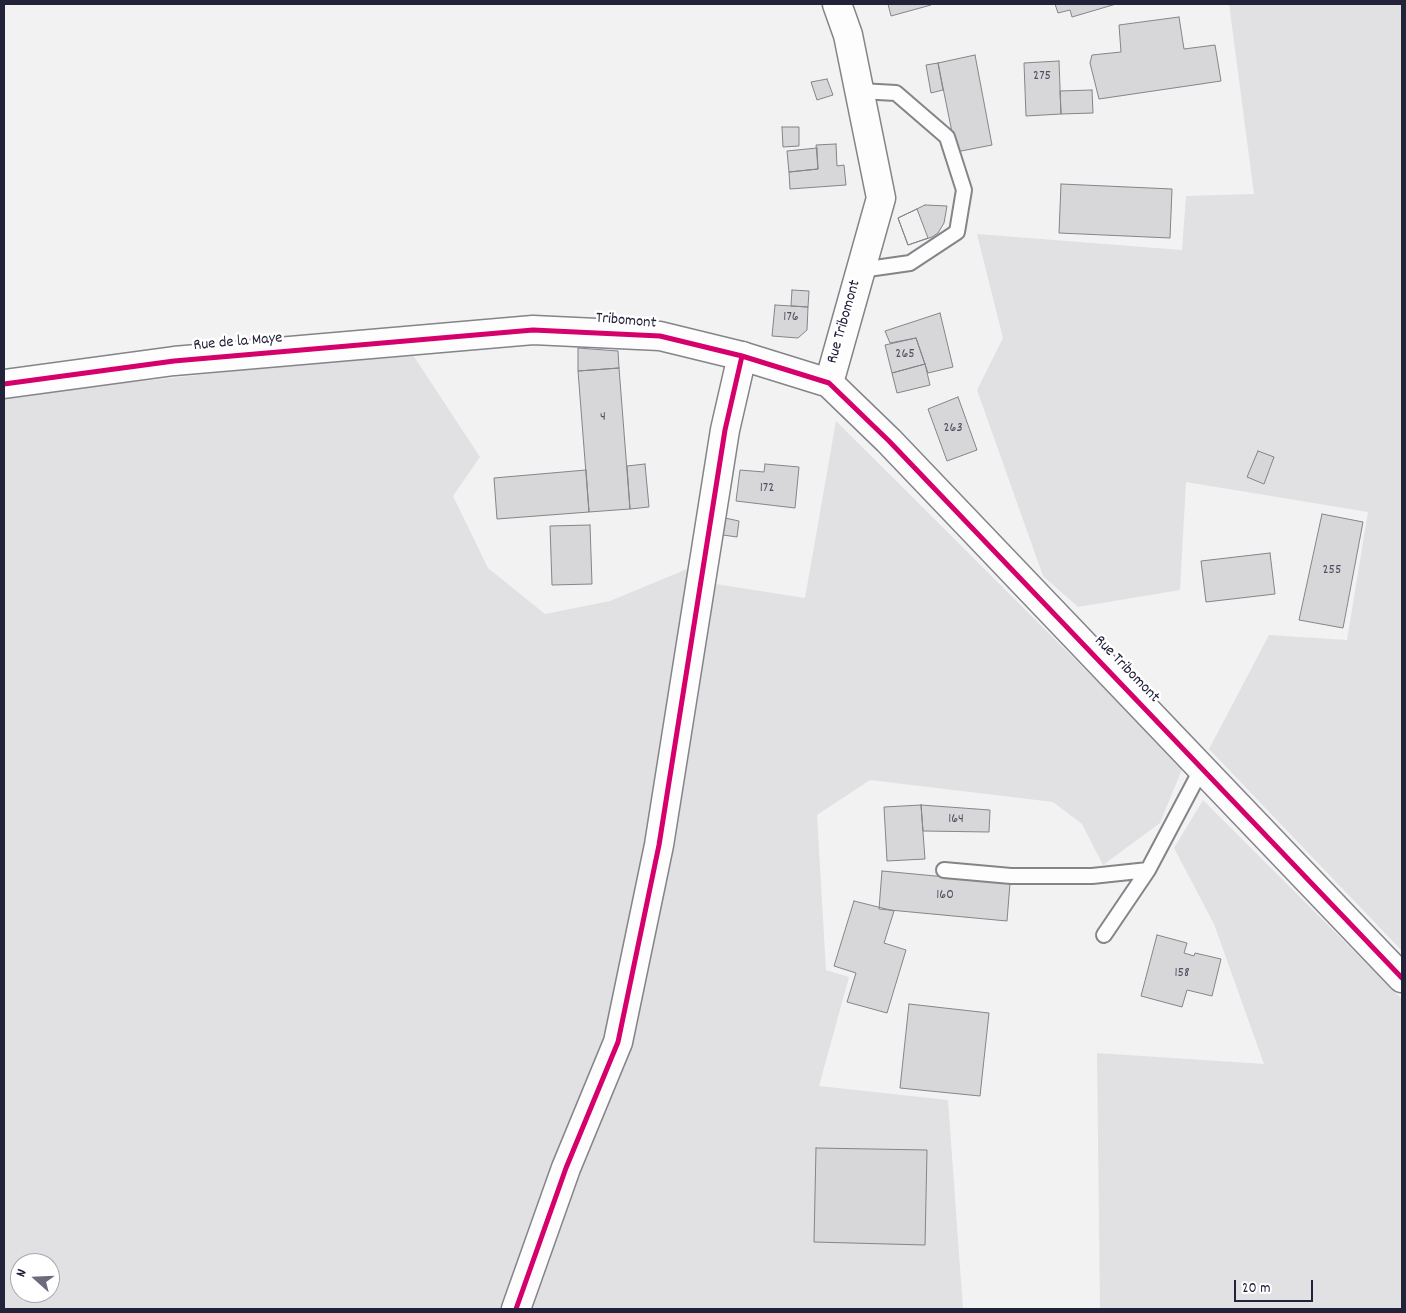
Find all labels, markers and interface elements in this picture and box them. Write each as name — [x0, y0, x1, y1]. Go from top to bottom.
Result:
house number: 275 — [1033, 69, 1051, 85]
street label: Rue Tribomont — [824, 278, 866, 366]
street label: Tribomont — [595, 310, 657, 334]
house number: 176 — [783, 310, 799, 326]
street label: Rue de la Maye — [193, 330, 283, 356]
house number: 265 — [895, 347, 915, 363]
house number: 4 — [600, 410, 606, 426]
house number: 263 — [943, 421, 963, 437]
house number: 172 — [760, 481, 774, 497]
house number: 255 — [1322, 563, 1342, 579]
street label: Rue Tribomont — [1089, 632, 1163, 708]
house number: 164 — [948, 812, 964, 828]
house number: 160 — [936, 888, 954, 904]
house number: 158 — [1174, 966, 1190, 982]
north arrow — [10, 1253, 60, 1303]
text: N — [11, 1267, 32, 1280]
scale bar — [1236, 1270, 1315, 1302]
text: 20 m — [1242, 1278, 1270, 1300]

